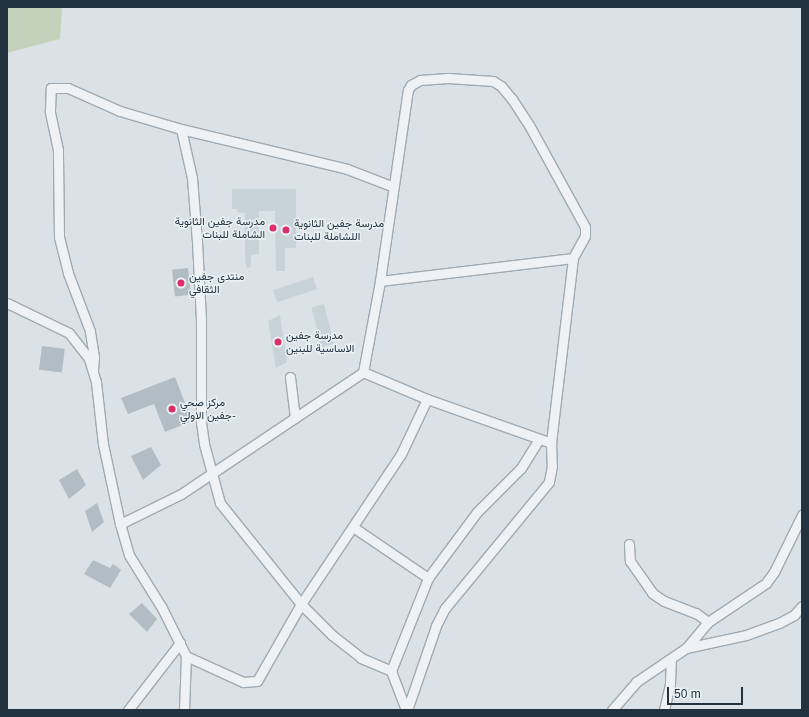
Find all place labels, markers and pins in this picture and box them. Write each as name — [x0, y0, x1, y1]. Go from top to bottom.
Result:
place label: مدرسة جفين الثانوية الشاملة للبنات — [175, 215, 265, 241]
place label: مدرسة جفين الثانوية اللشاملة للبنات — [294, 217, 384, 243]
marker: مدرسة جفين الثانوية الشاملة للبنات — [268, 223, 278, 233]
marker: مدرسة جفين الثانوية اللشاملة للبنات — [281, 225, 291, 235]
place label: منتدى جفين الثقافي — [189, 270, 244, 296]
marker: منتدى جفين الثقافي — [176, 278, 186, 288]
place label: مدرسة جفين الاساسية للبنين — [286, 329, 354, 355]
marker: مدرسة جفين الاساسية للبنين — [273, 337, 283, 347]
place label: مركز صحي جفين الاولي- — [180, 396, 236, 422]
marker: مركز صحي جفين الاولي- — [167, 404, 177, 414]

